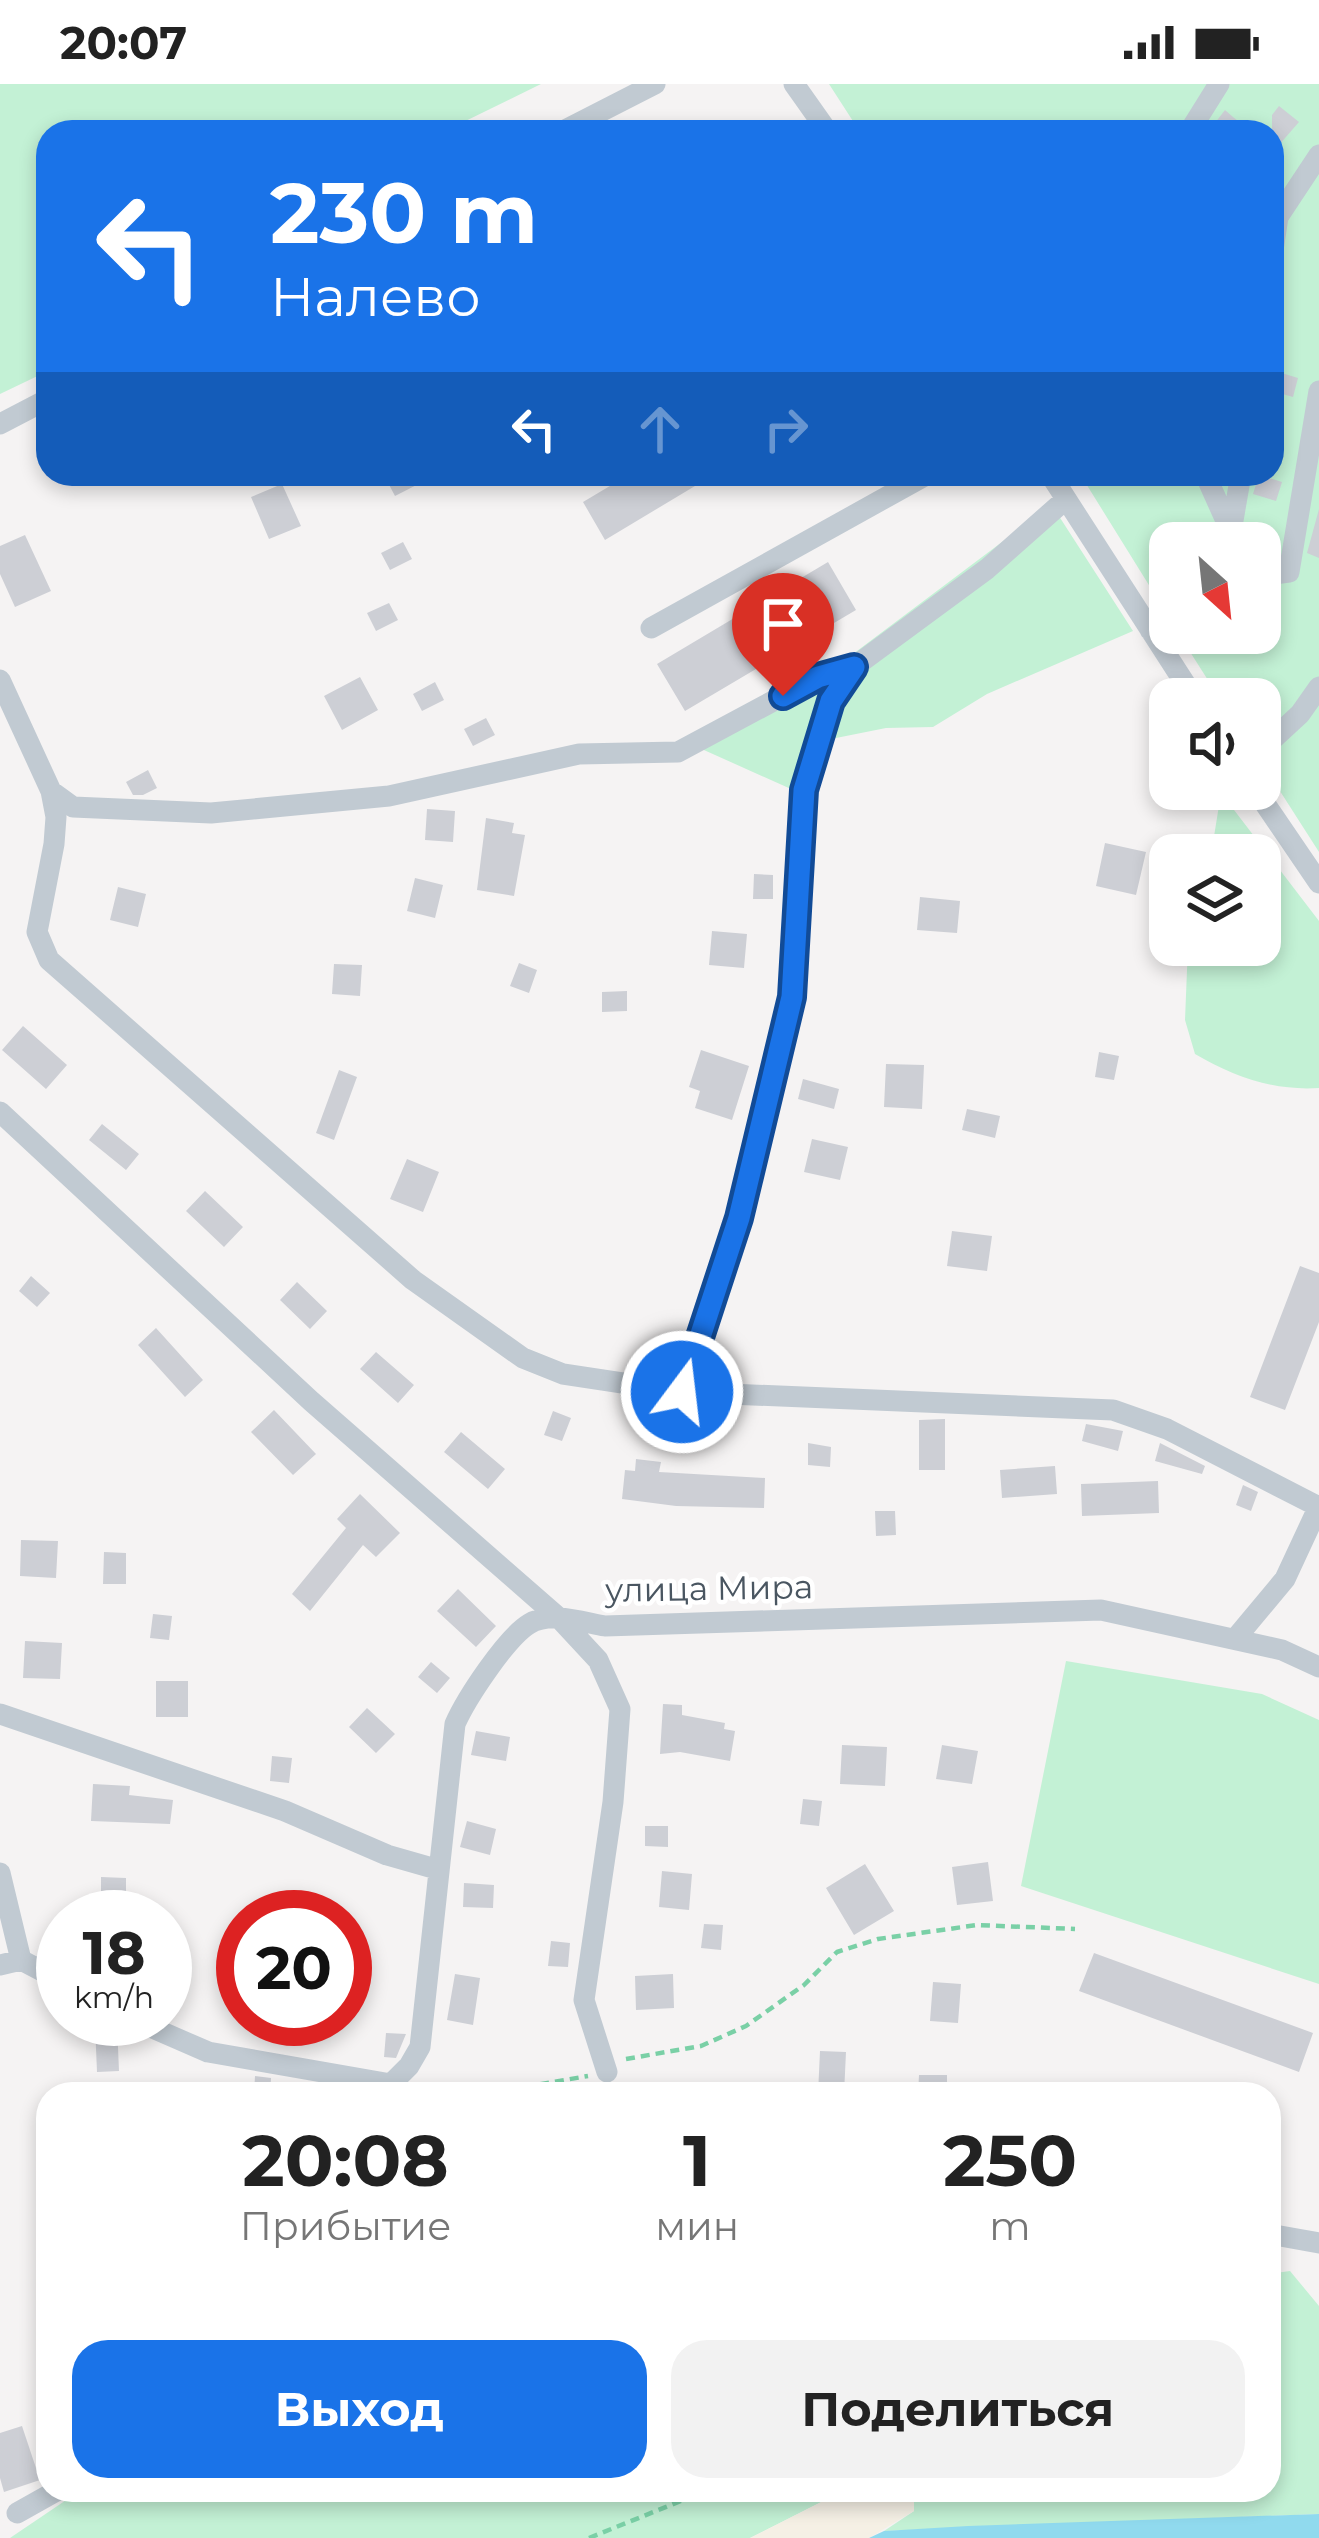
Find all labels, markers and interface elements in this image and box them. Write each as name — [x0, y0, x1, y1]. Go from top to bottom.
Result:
text: 20:07 — [60, 15, 187, 70]
text: 230 m — [270, 162, 538, 264]
icon: left — [72, 168, 228, 324]
text: Налево — [270, 264, 481, 330]
icon: left — [501, 396, 567, 462]
icon: ahead — [627, 396, 693, 462]
icon: right — [753, 396, 819, 462]
north arrow — [1149, 522, 1281, 654]
map controls — [1149, 522, 1281, 966]
pin — [732, 573, 834, 696]
icon: arrive — [750, 591, 816, 657]
button: sound — [1149, 678, 1281, 810]
button: layers — [1149, 834, 1281, 966]
position arrow — [619, 1329, 745, 1455]
street label: улица Мира — [604, 1566, 813, 1610]
speed limit sign: 20 — [216, 1890, 372, 2046]
text: 18 — [82, 1916, 146, 1989]
text: km/h — [74, 1979, 154, 2016]
text: 20:08 — [242, 2116, 449, 2204]
text: 1 — [683, 2116, 711, 2204]
text: 250 — [943, 2116, 1077, 2204]
text: Прибытие — [240, 2202, 451, 2250]
text: мин — [655, 2202, 739, 2250]
text: m — [989, 2202, 1031, 2250]
button: Выход — [72, 2340, 647, 2478]
button: Поделиться — [671, 2340, 1245, 2478]

